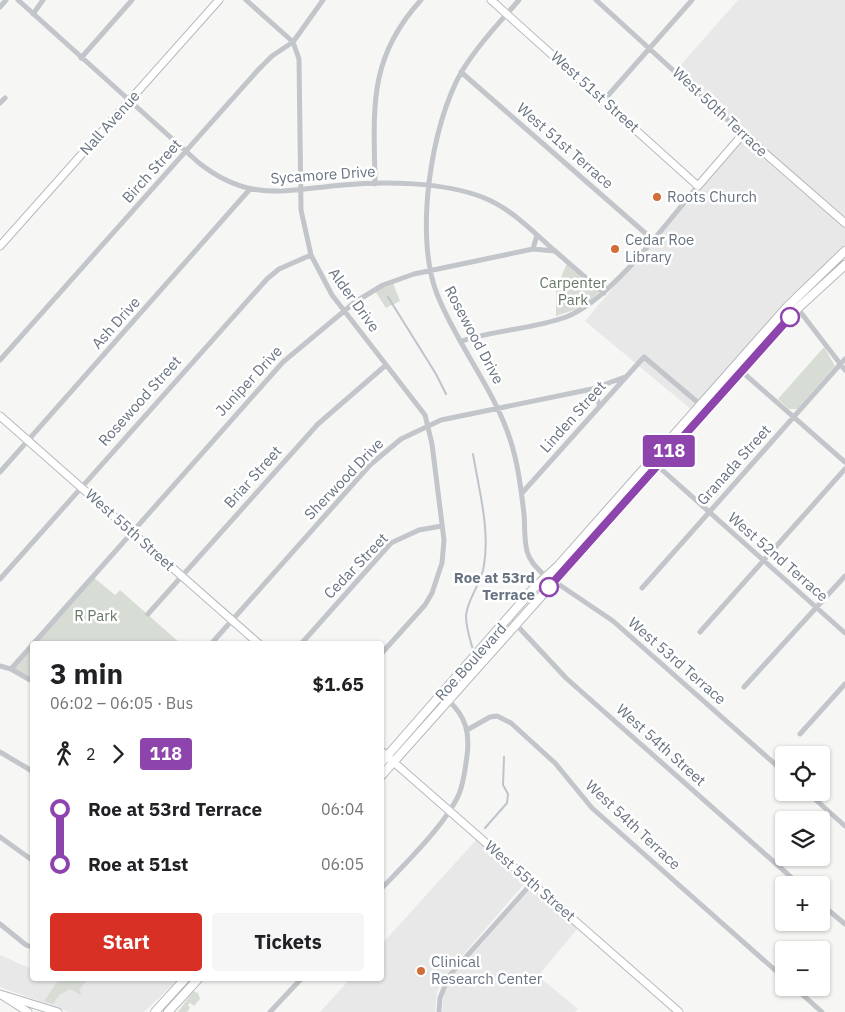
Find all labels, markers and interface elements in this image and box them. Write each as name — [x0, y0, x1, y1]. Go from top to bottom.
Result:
street label: West 51st Street — [547, 47, 644, 136]
street label: West 50th Terrace — [669, 63, 772, 161]
street label: Nall Avenue — [76, 86, 144, 159]
street label: West 51st Terrace — [513, 98, 618, 193]
street label: Birch Street — [118, 135, 185, 207]
street label: Sycamore Drive — [270, 161, 376, 188]
place label: Roots Church — [667, 187, 757, 206]
marker: Roots Church — [651, 191, 663, 203]
place label: Cedar Roe Library — [625, 230, 694, 266]
marker: Cedar Roe Library — [609, 243, 621, 255]
street label: Alder Drive — [325, 264, 384, 335]
park label: Carpenter Park — [539, 273, 607, 309]
street label: Rosewood Drive — [441, 282, 508, 387]
street label: Ash Drive — [87, 293, 144, 353]
unlabelled marker — [780, 307, 800, 327]
street label: Juniper Drive — [211, 342, 286, 420]
street label: Rosewood Street — [94, 352, 185, 450]
street label: Linden Street — [535, 377, 610, 456]
street label: Granada Street — [693, 420, 775, 509]
street label: Sherwood Drive — [300, 434, 387, 524]
line badge: 118 — [640, 435, 698, 467]
text: 118 — [653, 439, 685, 462]
street label: Briar Street — [220, 442, 286, 512]
street label: West 55th Street — [82, 484, 179, 575]
street label: West 52nd Terrace — [724, 508, 832, 605]
street label: Cedar Street — [319, 529, 392, 603]
place label: Roe at 53rd Terrace — [454, 568, 535, 604]
marker: Roe at 53rd Terrace — [539, 577, 559, 597]
park label: R Park — [74, 606, 118, 625]
street label: West 53rd Terrace — [624, 613, 730, 708]
street label: Roe Boulevard — [431, 619, 510, 704]
text: 3 min — [50, 655, 123, 692]
text: $1.65 — [312, 672, 364, 696]
text: 06:02 – 06:05 · Bus — [50, 693, 193, 713]
street label: West 54th Street — [613, 699, 710, 790]
icon: walk — [50, 740, 78, 768]
icon: forward — [104, 740, 132, 768]
text: 118 — [150, 742, 182, 765]
text: 2 — [86, 744, 96, 764]
map controls — [775, 746, 830, 996]
button: locate — [775, 746, 830, 801]
street label: West 54th Terrace — [582, 776, 685, 874]
text: Roe at 53rd Terrace — [88, 797, 262, 821]
text: 06:04 — [321, 799, 364, 819]
button: layers — [775, 811, 830, 866]
street label: West 55th Street — [481, 836, 580, 925]
text: Roe at 51st — [88, 852, 188, 876]
text: 06:05 — [321, 854, 364, 874]
button: + — [775, 876, 830, 931]
button: Start — [50, 913, 202, 971]
button: Tickets — [212, 913, 364, 971]
button: − — [775, 941, 830, 996]
place label: Clinical Research Center — [431, 952, 543, 988]
marker: Clinical Research Center — [415, 965, 427, 977]

